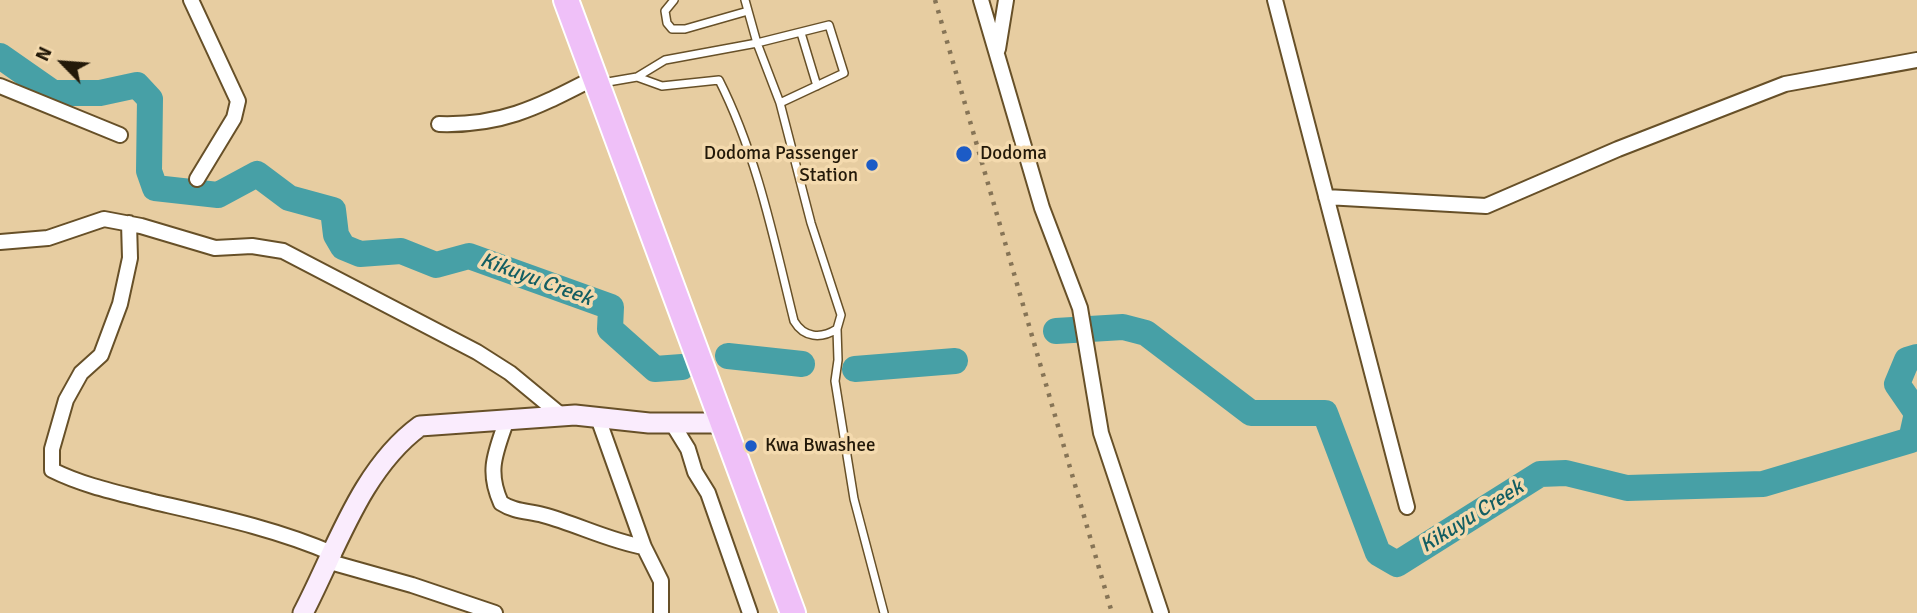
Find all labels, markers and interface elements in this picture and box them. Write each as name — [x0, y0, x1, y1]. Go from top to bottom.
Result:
north arrow — [28, 28, 98, 98]
text: N — [30, 43, 58, 65]
place label: Dodoma Passenger Station — [704, 143, 858, 187]
place label: Dodoma — [980, 143, 1047, 165]
marker: Dodoma — [954, 144, 974, 164]
marker: Dodoma Passenger Station — [864, 157, 880, 173]
water label: Kikuyu Creek — [477, 248, 595, 312]
place label: Kwa Bwashee — [765, 435, 875, 457]
marker: Kwa Bwashee — [743, 438, 759, 454]
water label: Kikuyu Creek — [1416, 475, 1528, 559]

